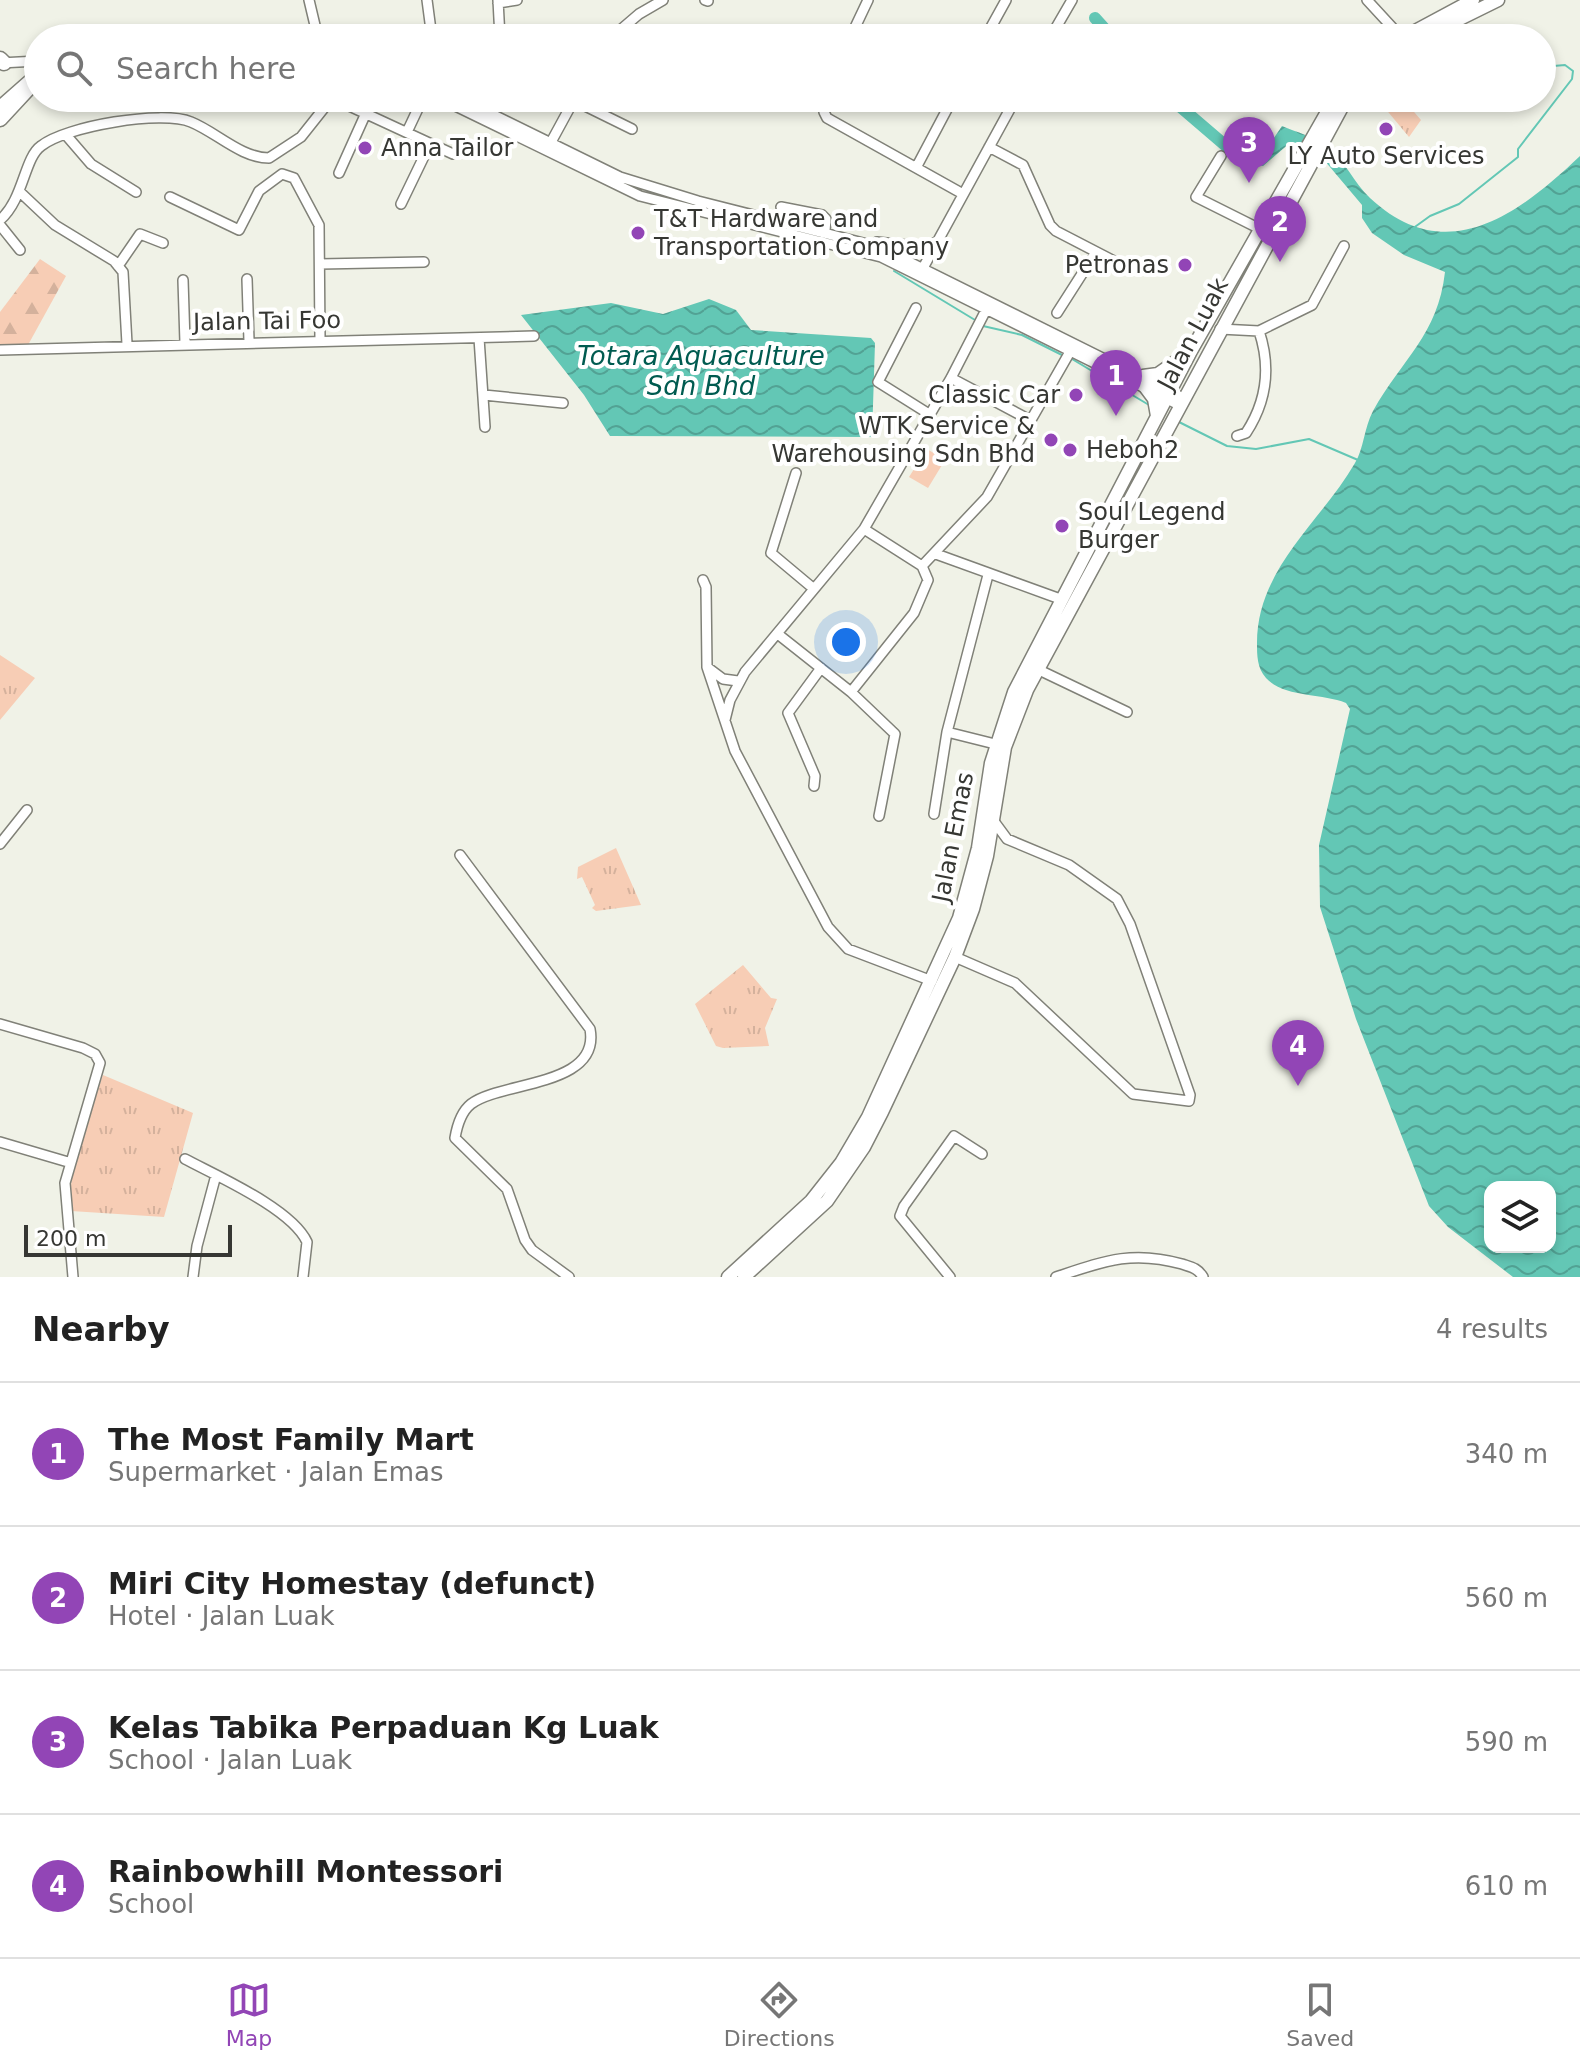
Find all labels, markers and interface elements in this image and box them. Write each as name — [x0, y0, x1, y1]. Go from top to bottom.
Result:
search box — [24, 24, 1556, 112]
icon: search — [52, 46, 96, 90]
text: Search here — [116, 51, 296, 86]
pin: 3 — [1223, 117, 1275, 183]
marker: LY Auto Services — [1377, 120, 1395, 138]
place label: Anna Tailor — [381, 134, 514, 162]
marker: Anna Tailor — [356, 139, 374, 157]
place label: LY Auto Services — [1287, 142, 1485, 170]
pin: 2 — [1254, 196, 1306, 262]
place label: T&T Hardware and Transportation Company — [653, 205, 949, 261]
marker: T&T Hardware and Transportation Company — [629, 224, 647, 242]
place label: Petronas — [1065, 251, 1169, 279]
marker: Petronas — [1176, 256, 1194, 274]
street label: Jalan Luak — [1151, 273, 1234, 397]
street label: Jalan Tai Foo — [191, 306, 341, 336]
water label: Totara Aquaculture Sdn Bhd — [577, 341, 825, 401]
pin: 1 — [1090, 350, 1142, 416]
place label: Classic Car — [928, 381, 1060, 409]
marker: Classic Car — [1067, 386, 1085, 404]
place label: WTK Service & Warehousing Sdn Bhd — [771, 412, 1035, 468]
marker: WTK Service & Warehousing Sdn Bhd — [1042, 431, 1060, 449]
place label: Heboh2 — [1086, 436, 1179, 464]
marker: Heboh2 — [1061, 441, 1079, 459]
place label: Soul Legend Burger — [1078, 498, 1226, 554]
marker: Soul Legend Burger — [1053, 517, 1071, 535]
your location — [826, 622, 866, 662]
street label: Jalan Emas — [926, 770, 979, 906]
pin: 4 — [1272, 1020, 1324, 1086]
map controls — [1484, 1181, 1556, 1253]
button: layers — [1484, 1181, 1556, 1253]
scale bar — [24, 1221, 232, 1257]
text: 200 m — [36, 1226, 106, 1251]
text: Nearby — [32, 1309, 170, 1349]
text: 4 results — [1436, 1314, 1548, 1344]
text: The Most Family Mart — [108, 1422, 474, 1457]
text: 1 — [49, 1439, 67, 1469]
text: 340 m — [1465, 1439, 1548, 1469]
text: Supermarket · Jalan Emas — [108, 1457, 444, 1487]
text: Miri City Homestay (defunct) — [108, 1566, 596, 1601]
text: 2 — [49, 1583, 67, 1613]
text: 560 m — [1465, 1583, 1548, 1613]
text: Hotel · Jalan Luak — [108, 1601, 335, 1631]
text: Kelas Tabika Perpaduan Kg Luak — [108, 1710, 659, 1745]
text: 3 — [49, 1727, 67, 1757]
text: 590 m — [1465, 1727, 1548, 1757]
text: School · Jalan Luak — [108, 1745, 352, 1775]
text: Rainbowhill Montessori — [108, 1854, 503, 1889]
text: 4 — [49, 1871, 67, 1901]
text: 610 m — [1465, 1871, 1548, 1901]
text: School — [108, 1889, 194, 1919]
tab: Map — [226, 1978, 272, 2051]
tab: Directions — [724, 1978, 835, 2051]
tab: Saved — [1286, 1978, 1354, 2051]

